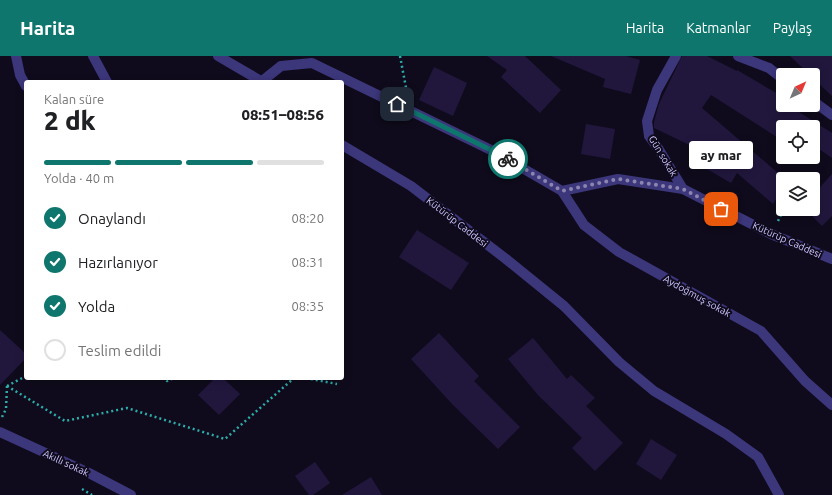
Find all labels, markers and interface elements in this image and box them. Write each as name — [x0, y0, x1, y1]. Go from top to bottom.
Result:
text: Harita — [20, 17, 75, 39]
text: Harita — [626, 20, 664, 36]
text: Katmanlar — [686, 20, 751, 36]
text: Paylaş — [773, 20, 812, 36]
north arrow — [776, 68, 820, 112]
map controls — [776, 68, 820, 216]
pin — [380, 87, 414, 121]
text: Kalan süre — [44, 92, 104, 106]
icon: home — [386, 93, 408, 115]
text: 2 dk — [44, 106, 96, 135]
text: 08:51–08:56 — [241, 106, 324, 123]
button: locate — [776, 120, 820, 164]
street label: Gün sokak — [647, 134, 679, 178]
courier — [488, 139, 528, 179]
callout: ay mar — [689, 141, 753, 169]
icon: bike — [497, 148, 519, 170]
text: ay mar — [700, 148, 742, 162]
text: Yolda · 40 m — [44, 171, 114, 185]
button: layers — [776, 172, 820, 216]
pin — [704, 192, 738, 226]
street label: Kütürüp Caddesi — [424, 195, 490, 249]
icon: bag — [710, 198, 732, 220]
icon: check — [44, 207, 66, 229]
text: Onaylandı — [78, 210, 146, 227]
text: 08:20 — [291, 211, 324, 225]
street label: Kütürüp Caddesi — [751, 220, 823, 260]
icon: check — [44, 251, 66, 273]
text: Hazırlanıyor — [78, 254, 158, 271]
text: 08:31 — [291, 255, 324, 269]
street label: Aydoğmuş sokak — [661, 273, 733, 319]
icon: check — [44, 295, 66, 317]
text: Yolda — [78, 298, 115, 315]
text: 08:35 — [291, 299, 324, 313]
text: Teslim edildi — [78, 342, 161, 359]
street label: Akıllı sokak — [41, 448, 91, 478]

